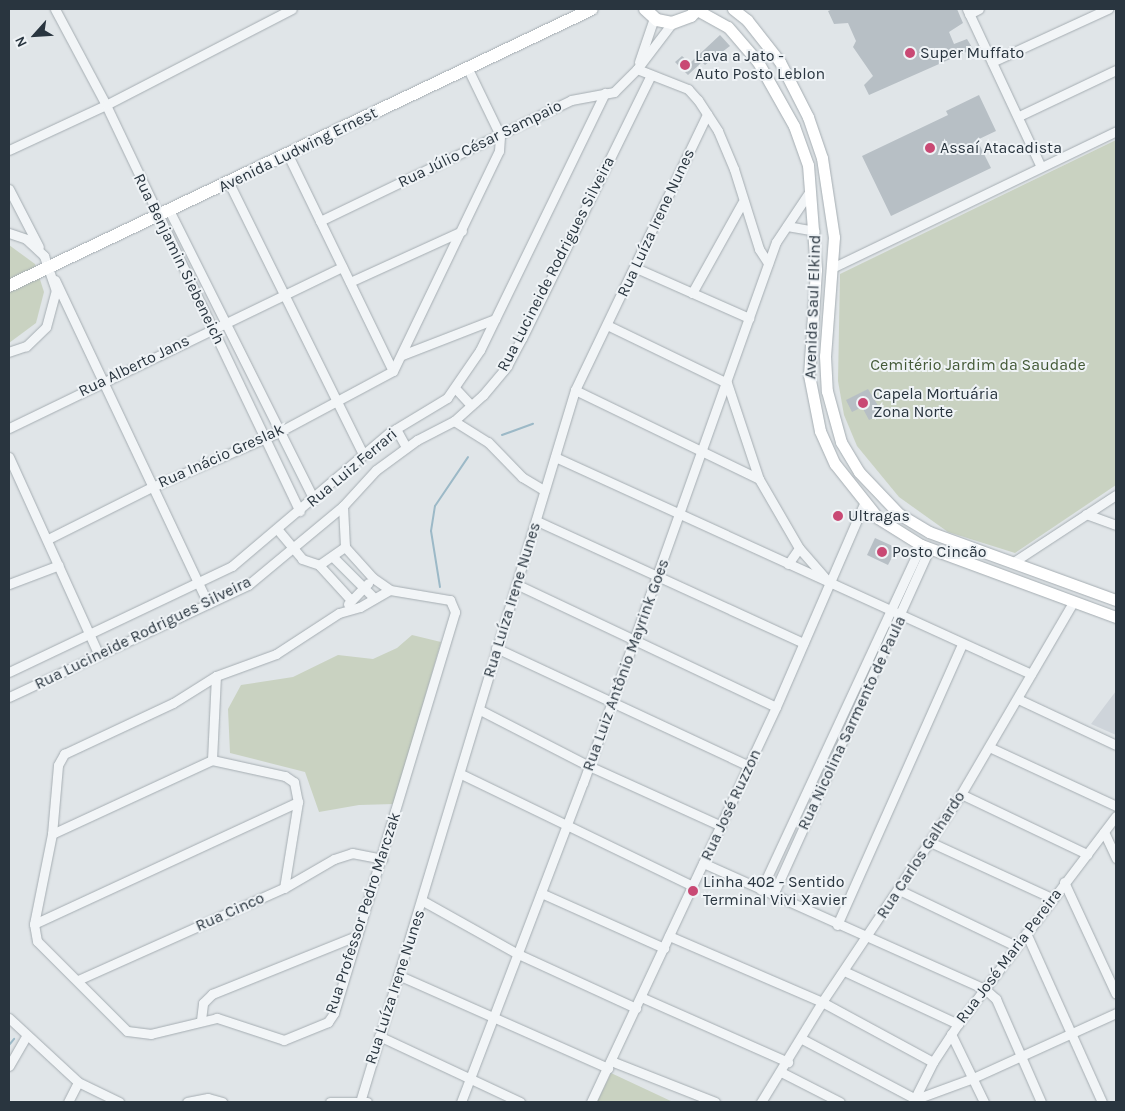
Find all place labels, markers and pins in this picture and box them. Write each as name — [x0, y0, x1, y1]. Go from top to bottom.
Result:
place label: Super Muffato — [920, 43, 1024, 63]
place label: Lava a Jato - Auto Posto Leblon — [695, 46, 825, 84]
marker: Super Muffato — [904, 47, 916, 59]
marker: Lava a Jato - Auto Posto Leblon — [679, 59, 691, 71]
place label: Assaí Atacadista — [940, 138, 1062, 158]
marker: Assaí Atacadista — [924, 142, 936, 154]
place label: Capela Mortuária Zona Norte — [873, 384, 998, 422]
marker: Capela Mortuária Zona Norte — [857, 397, 869, 409]
place label: Ultragas — [848, 506, 910, 526]
marker: Ultragas — [832, 510, 844, 522]
place label: Posto Cincão — [892, 542, 987, 562]
marker: Posto Cincão — [876, 546, 888, 558]
place label: Linha 402 - Sentido Terminal Vivi Xavier — [703, 872, 847, 910]
marker: Linha 402 - Sentido Terminal Vivi Xavier — [687, 885, 699, 897]

